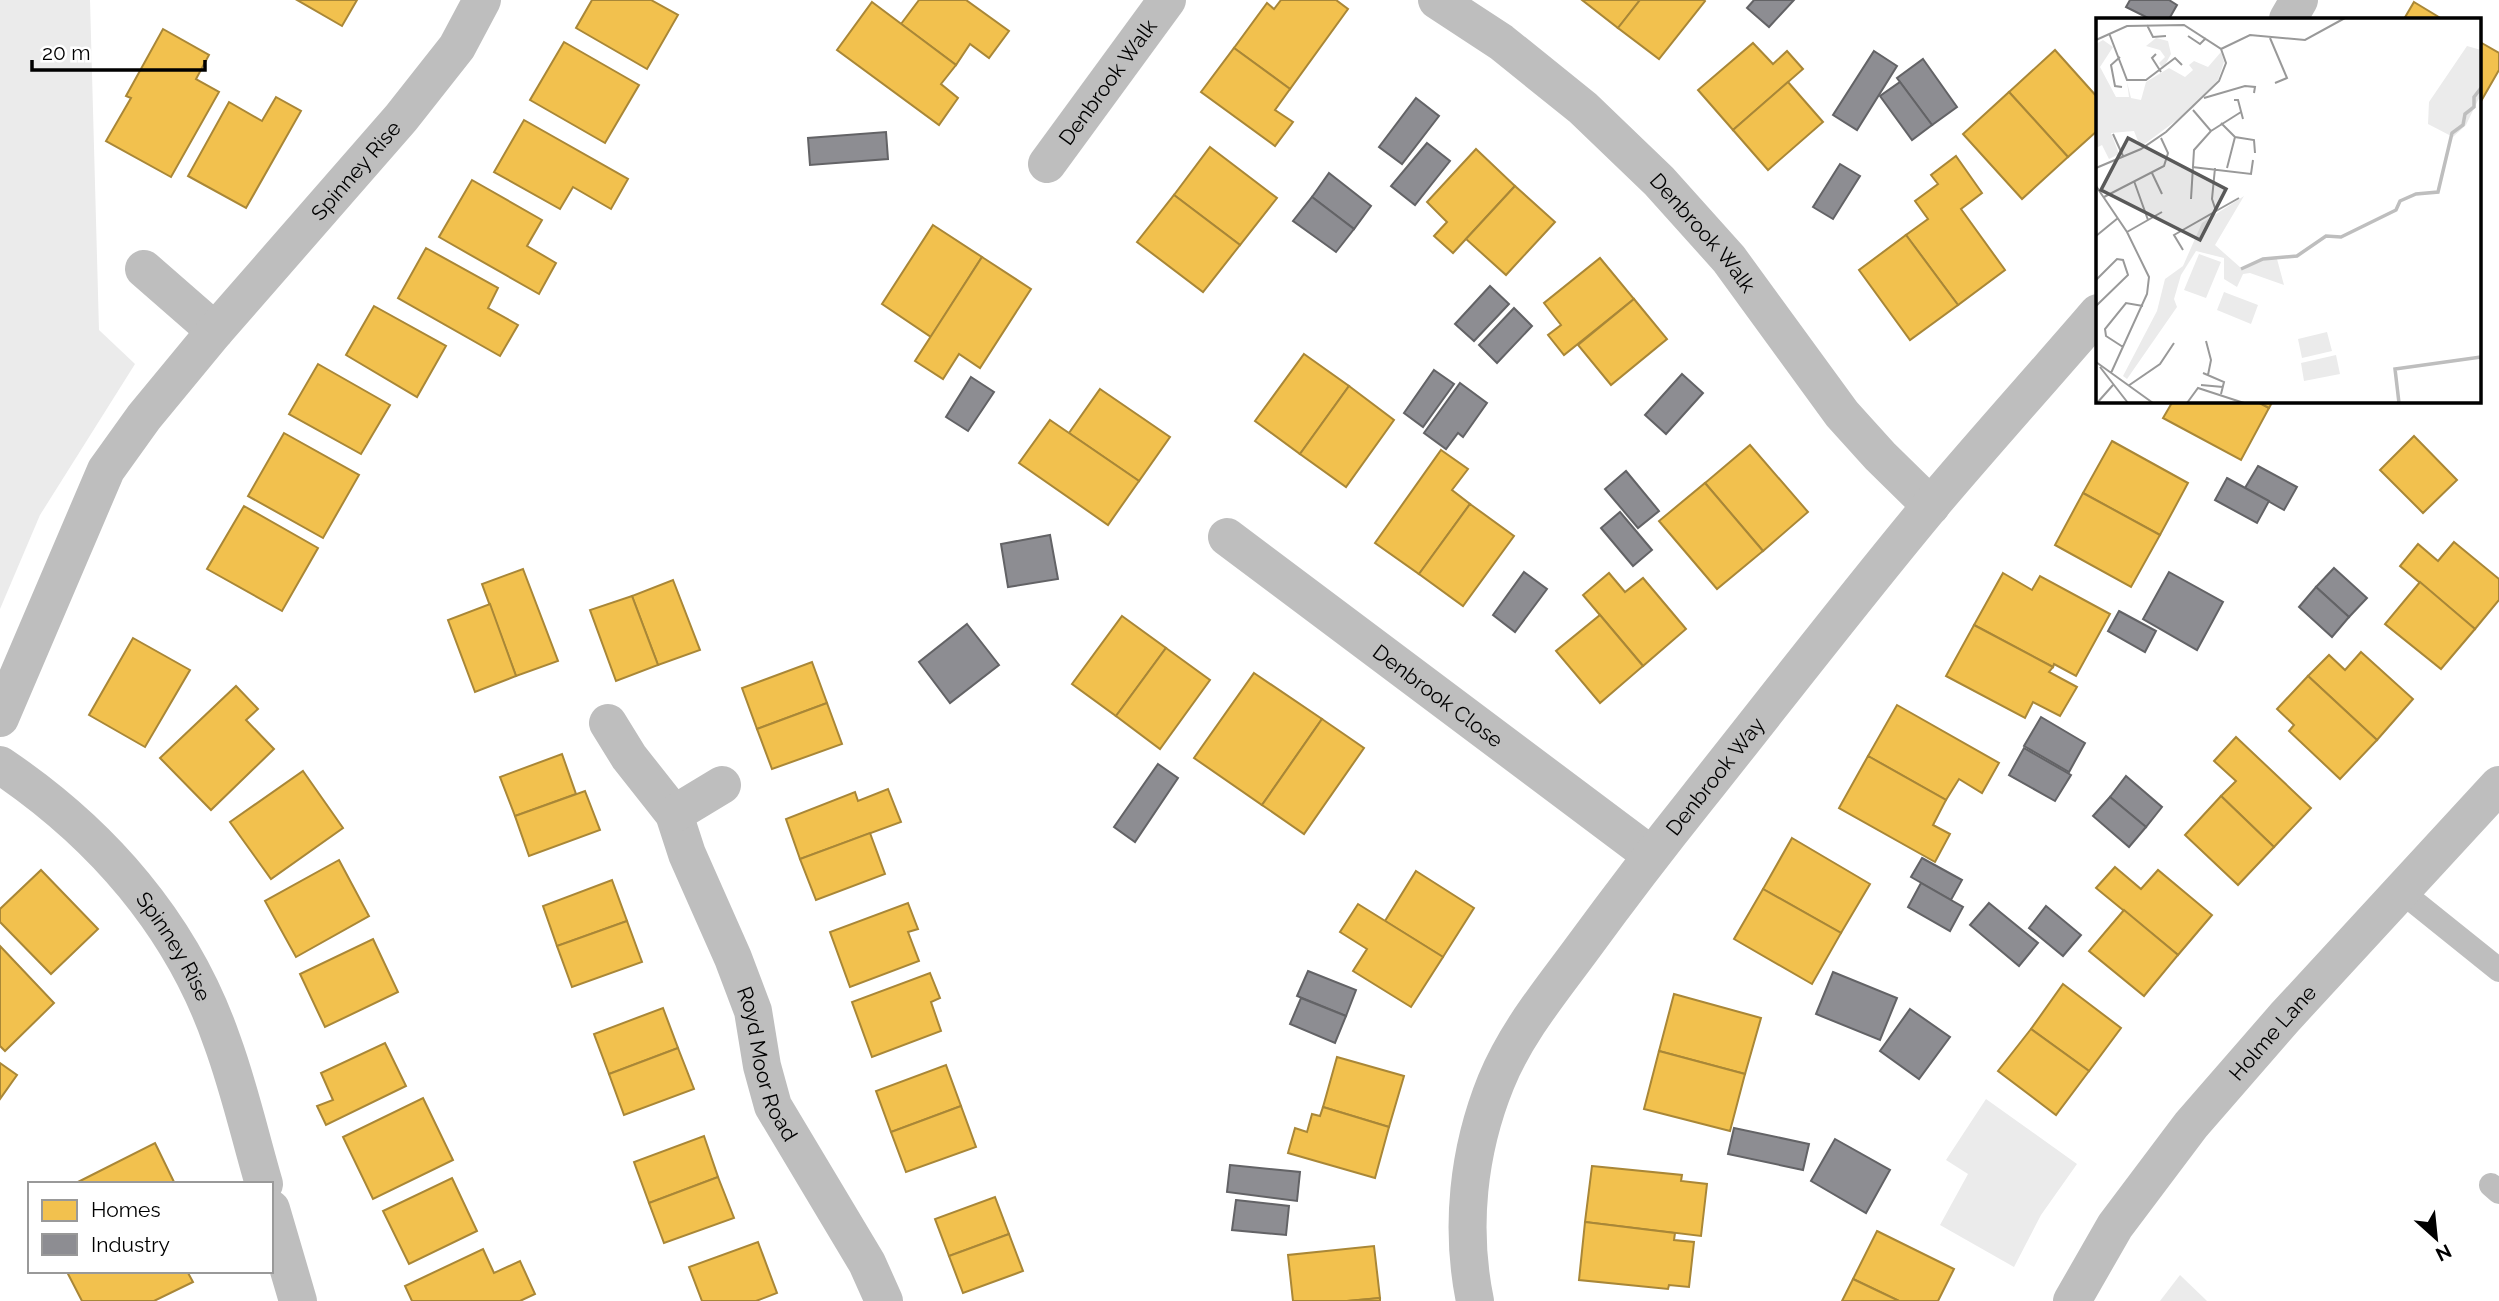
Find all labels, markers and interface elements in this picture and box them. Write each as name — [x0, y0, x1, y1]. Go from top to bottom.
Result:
street label: Denbrook Walk — [1053, 14, 1161, 149]
inset map — [2096, 18, 2482, 402]
scale bar — [32, 28, 205, 72]
text: 20 m — [42, 40, 90, 65]
street label: Spinney Rise — [305, 115, 406, 225]
street label: Denbrook Walk — [1645, 167, 1761, 297]
street label: Denbrook Close — [1368, 639, 1508, 752]
street label: Denbrook Way — [1660, 712, 1769, 840]
street label: Spinney Rise — [131, 887, 217, 1005]
street label: Holme Lane — [2223, 980, 2321, 1085]
street label: Royd Moor Road — [732, 983, 803, 1145]
legend — [28, 1182, 273, 1273]
text: Homes — [91, 1197, 161, 1222]
north arrow — [2401, 1203, 2471, 1273]
text: Industry — [91, 1232, 170, 1257]
text: N — [2432, 1240, 2455, 1266]

